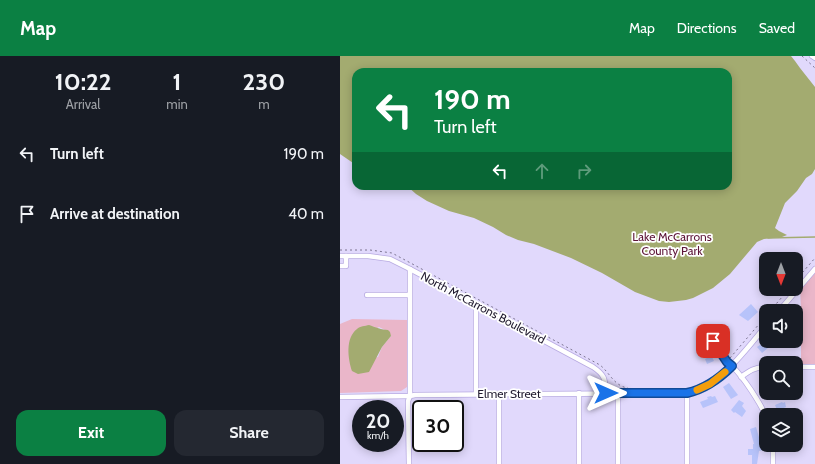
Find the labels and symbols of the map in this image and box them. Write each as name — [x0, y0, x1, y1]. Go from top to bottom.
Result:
park label: Lake McCarrons County Park — [632, 229, 712, 258]
north arrow — [759, 252, 803, 296]
street label: North McCarrons Boulevard — [418, 268, 548, 347]
pin — [696, 324, 730, 358]
position arrow — [585, 372, 627, 414]
street label: Elmer Street — [477, 386, 541, 401]
speed limit sign: 30 — [412, 400, 464, 452]

